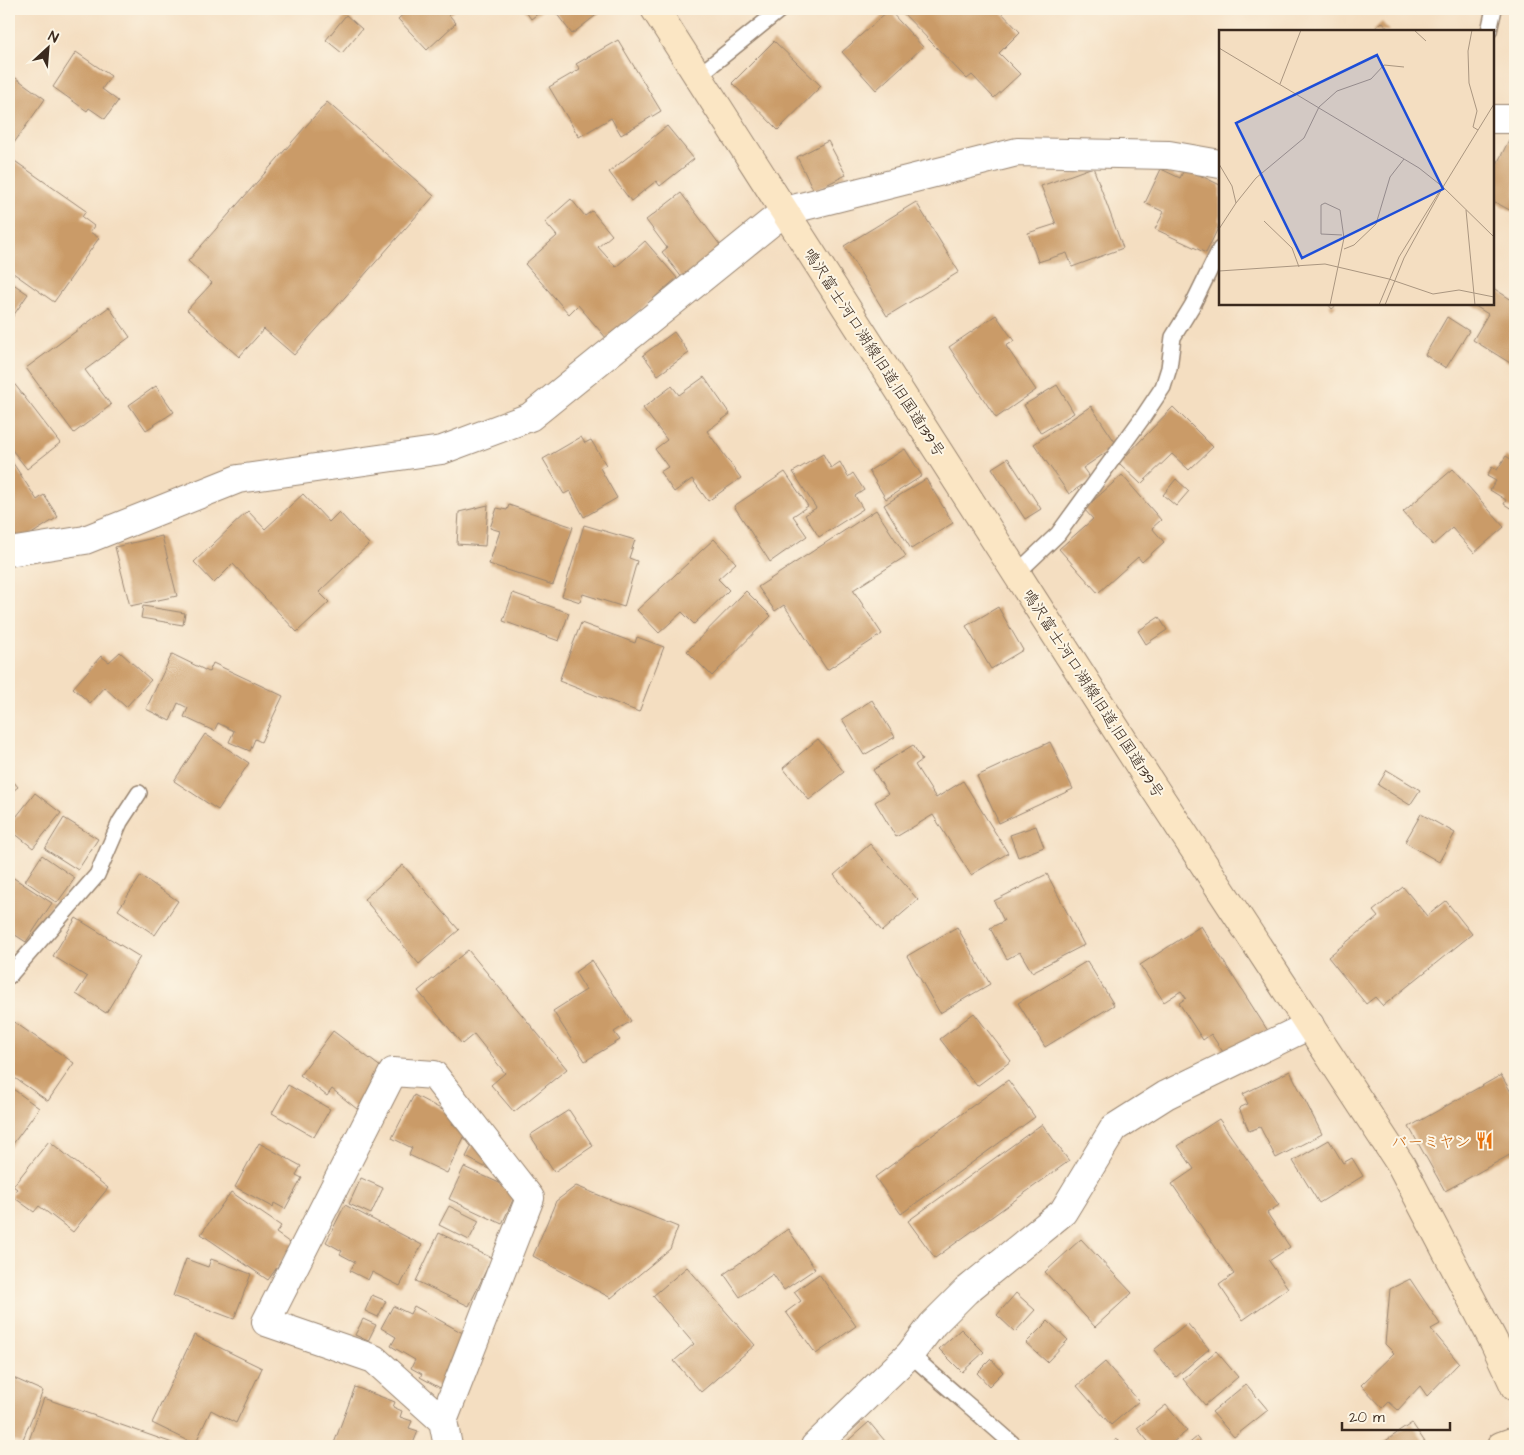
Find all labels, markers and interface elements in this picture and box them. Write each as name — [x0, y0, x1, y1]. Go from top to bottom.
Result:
north arrow — [22, 22, 72, 72]
text: N — [45, 26, 62, 48]
inset map — [1219, 30, 1494, 305]
street label: 鳴沢富士河口湖線旧道;旧国道139号 — [798, 244, 950, 461]
street label: 鳴沢富士河口湖線旧道;旧国道139号 — [1017, 585, 1169, 802]
place label: バーミヤン — [1391, 1131, 1471, 1153]
restaurant icon: バーミヤン — [1475, 1131, 1495, 1151]
scale bar — [1342, 1400, 1449, 1432]
text: 20 m — [1349, 1407, 1385, 1428]

